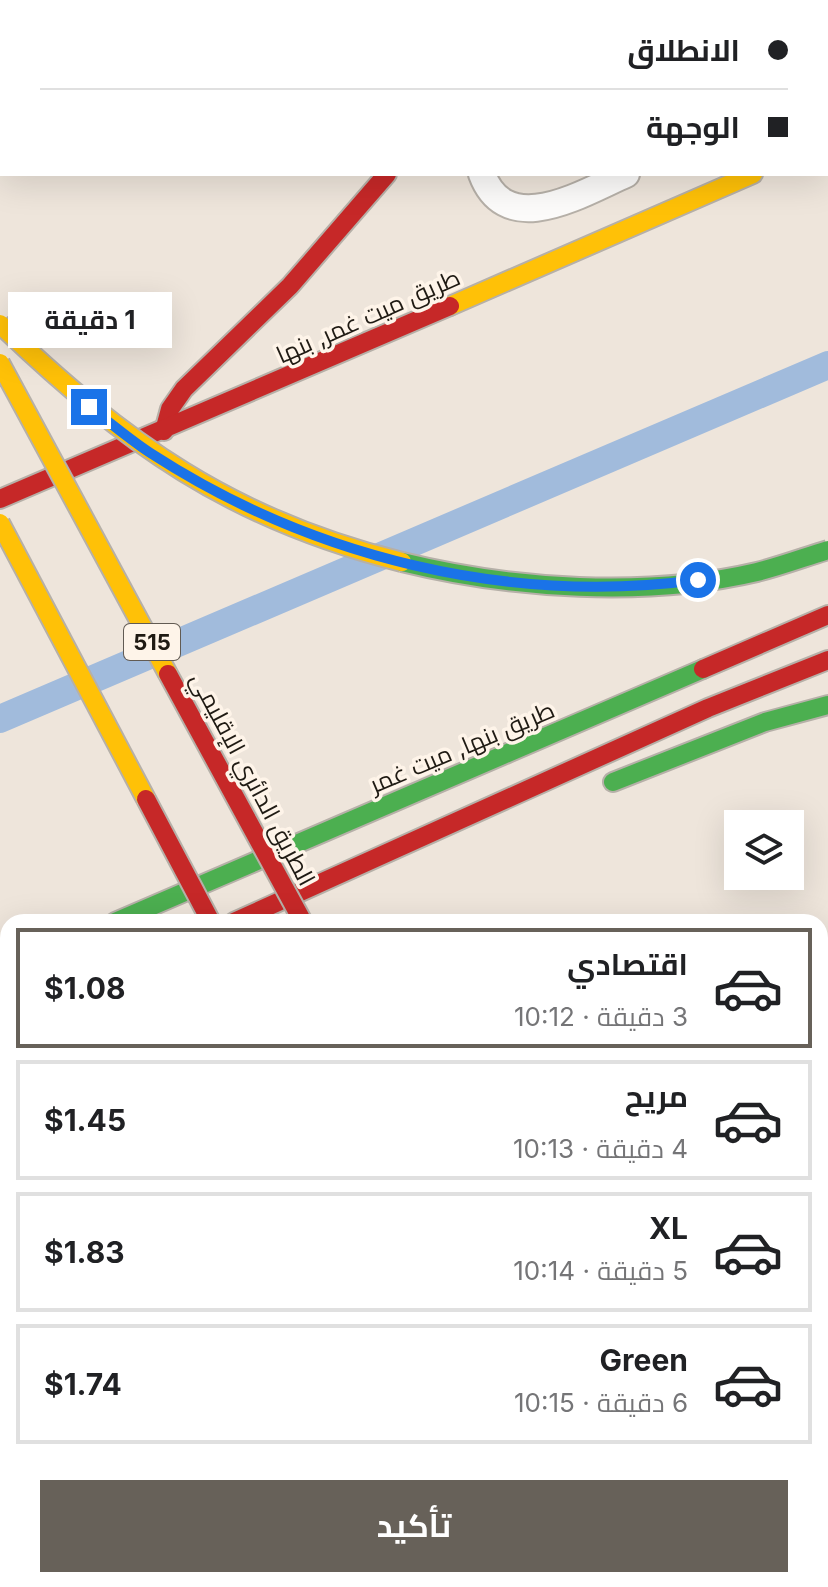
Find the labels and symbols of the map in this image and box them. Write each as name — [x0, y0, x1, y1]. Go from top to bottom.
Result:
street label: طريق ميت غمر, بنها — [272, 262, 465, 370]
callout: 1 دقيقة — [7, 291, 171, 347]
route end — [71, 389, 107, 425]
route start — [680, 562, 716, 598]
road number: 515 — [124, 624, 180, 660]
street label: الطريق الدائري الإقليمي — [180, 667, 322, 893]
street label: طريق بنها, ميت غمر — [363, 695, 559, 801]

